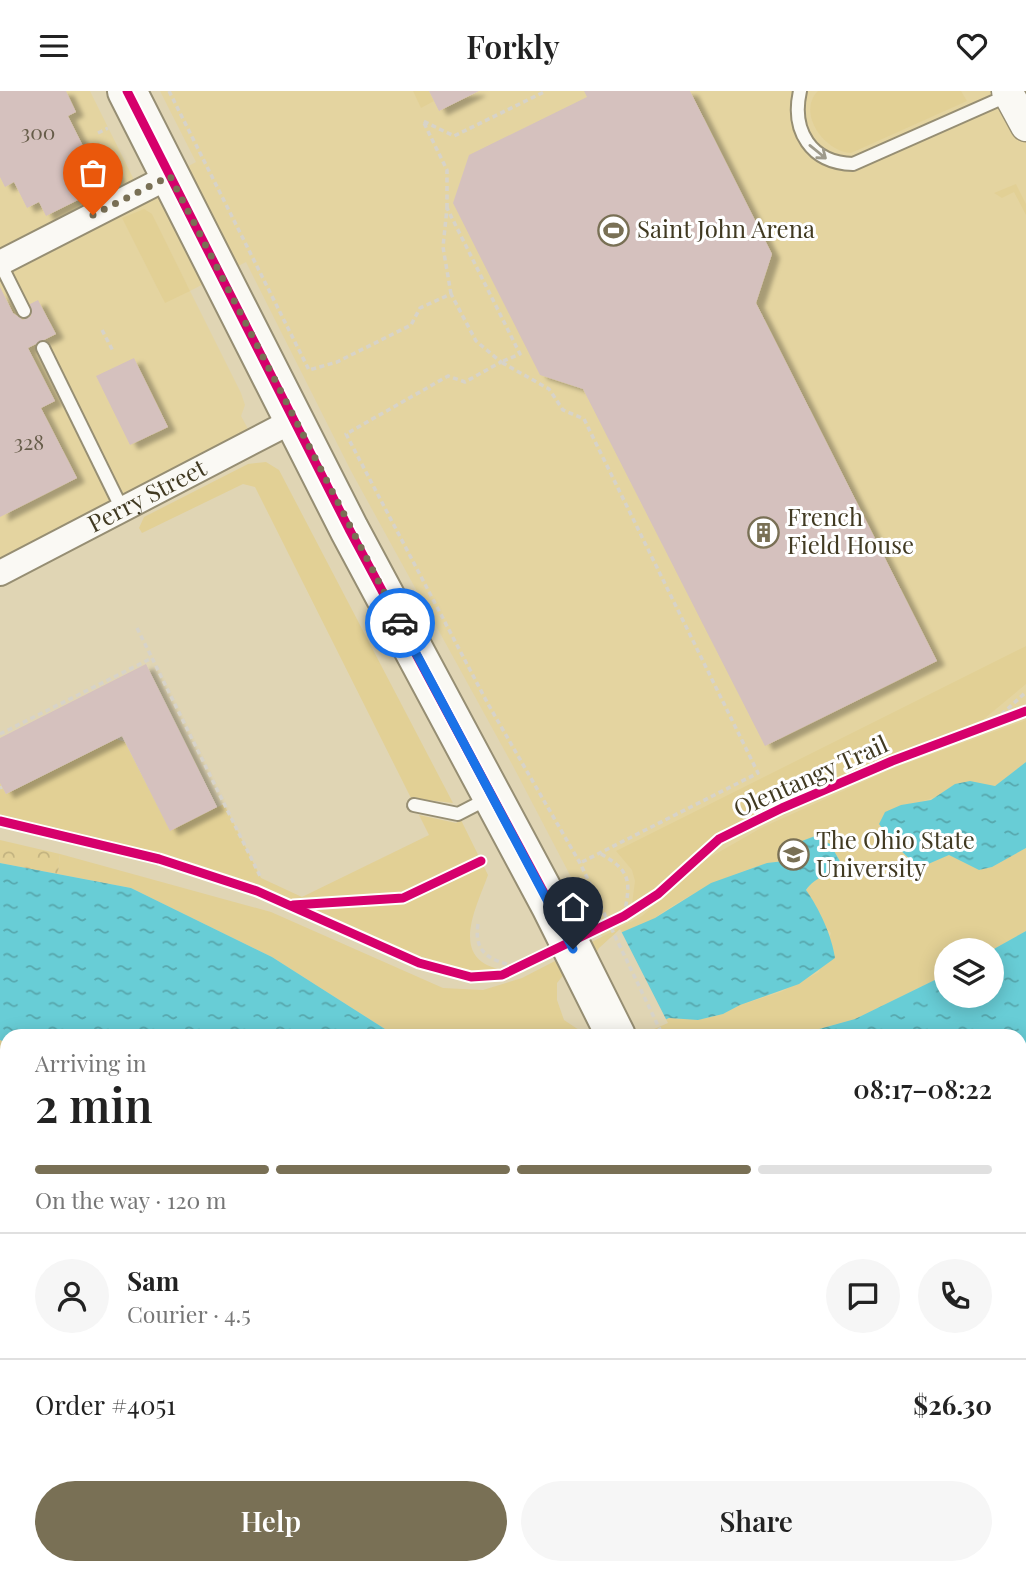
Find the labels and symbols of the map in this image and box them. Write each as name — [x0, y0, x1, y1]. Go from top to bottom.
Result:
house number: 300 — [21, 117, 55, 145]
pin — [63, 143, 123, 215]
one-way arrow — [809, 143, 827, 159]
place label: Saint John Arena — [637, 212, 815, 244]
sports icon: Saint John Arena — [597, 213, 631, 247]
house number: 328 — [14, 427, 44, 455]
street label: Perry Street — [82, 450, 211, 539]
place label: French Field House — [787, 500, 914, 560]
building icon: French Field House — [747, 515, 781, 549]
courier — [365, 588, 435, 658]
street label: Olentangy Trail — [728, 727, 893, 824]
place label: The Ohio State University — [816, 823, 975, 883]
school or university icon: The Ohio State University — [776, 838, 810, 872]
pin — [543, 877, 603, 949]

